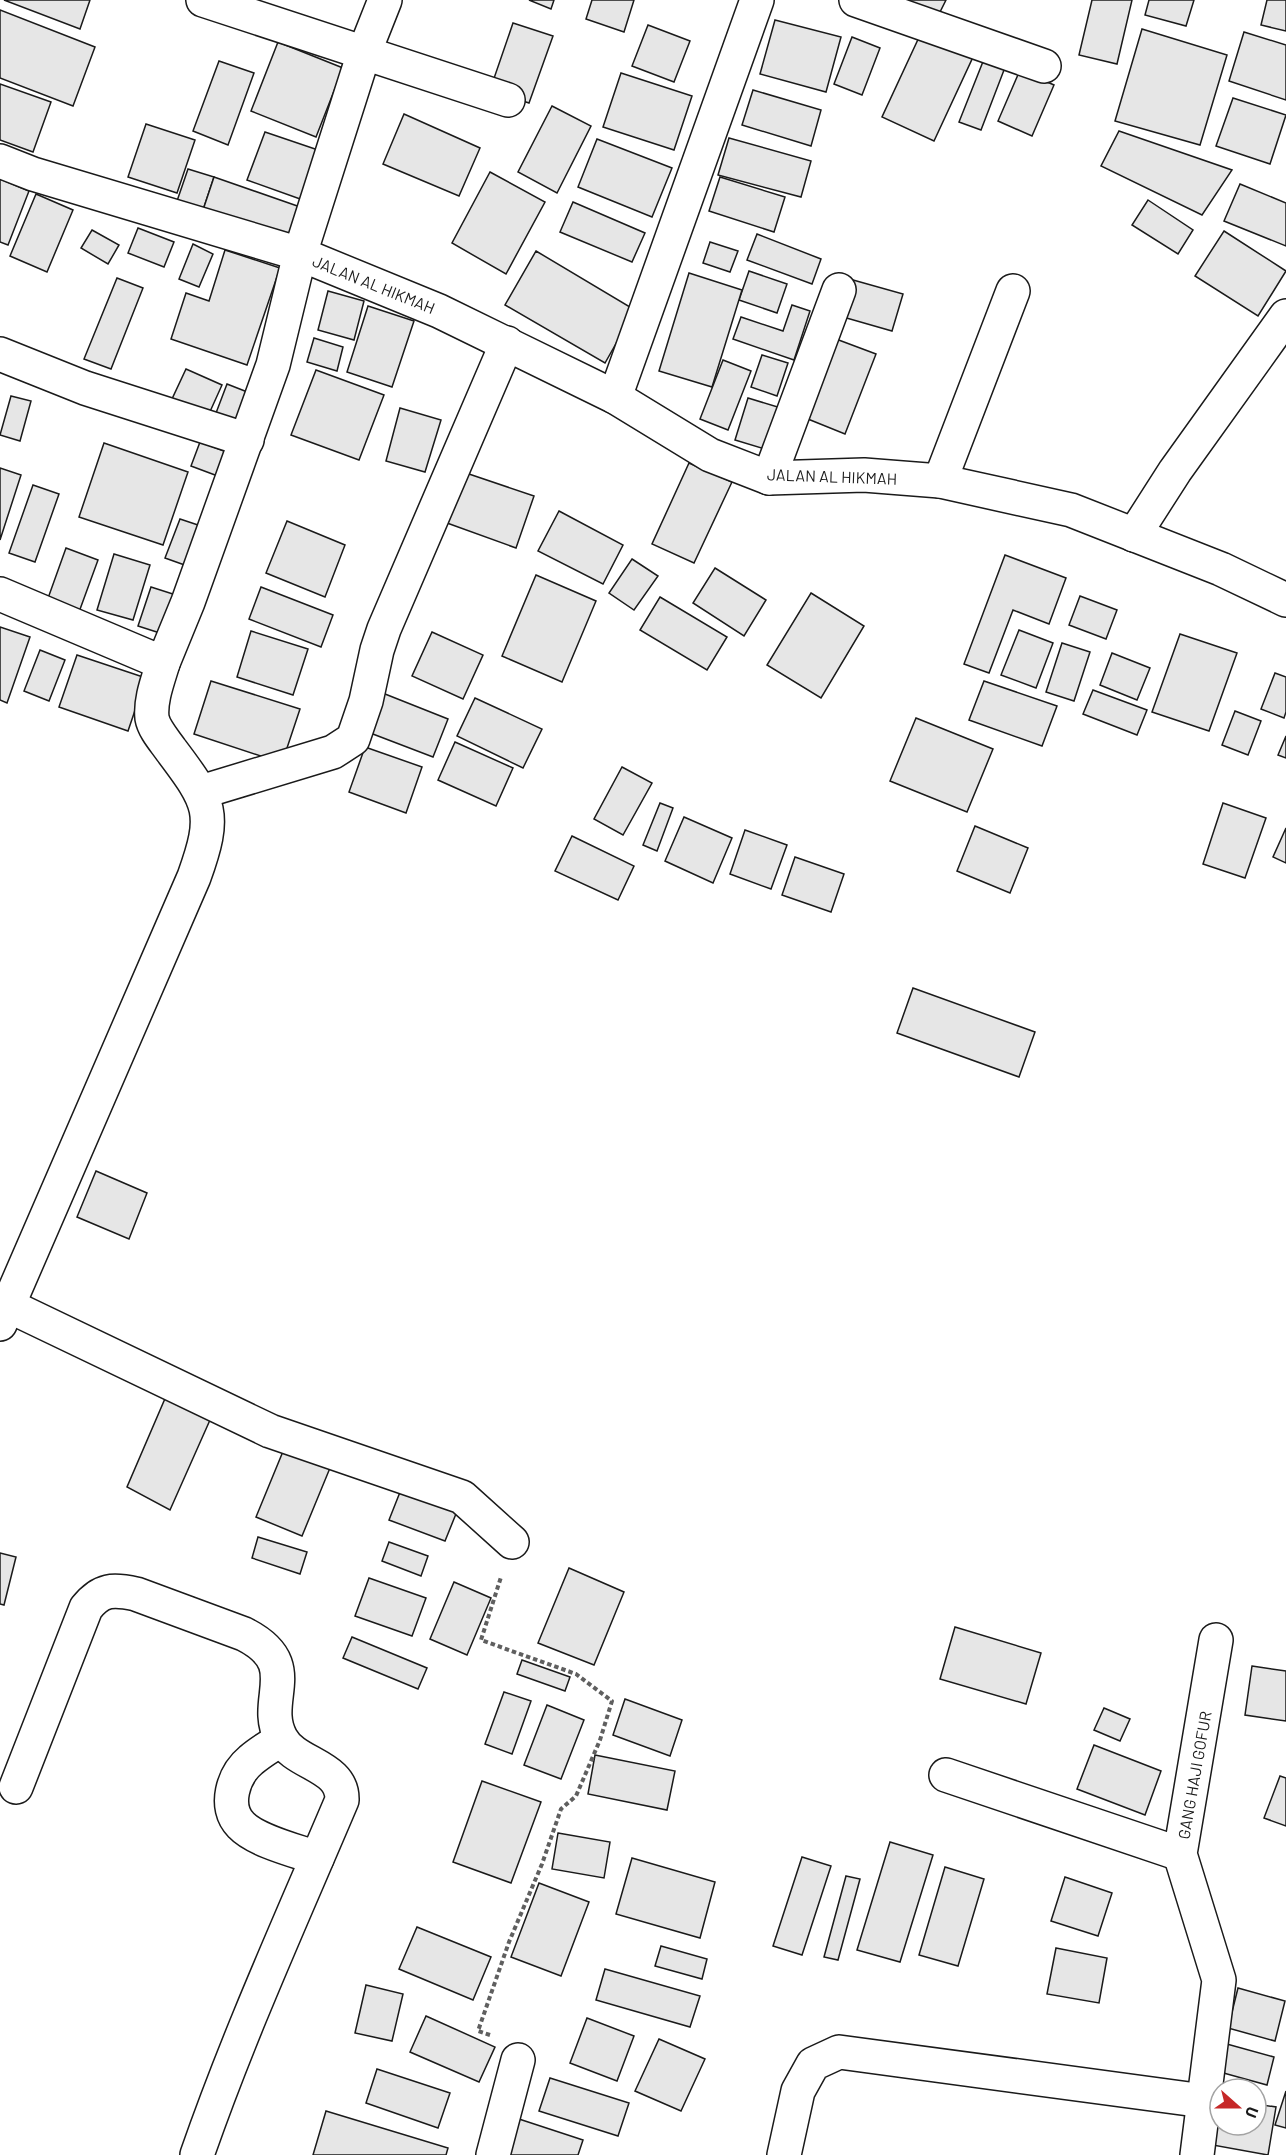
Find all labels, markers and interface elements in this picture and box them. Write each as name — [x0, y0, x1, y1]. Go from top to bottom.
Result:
street label: JALAN AL HIKMAH — [310, 251, 438, 317]
street label: JALAN AL HIKMAH — [767, 464, 897, 488]
street label: GANG HAJI GOFUR — [1173, 1709, 1215, 1840]
north arrow — [1208, 2077, 1268, 2137]
text: U — [1242, 2104, 1263, 2121]

